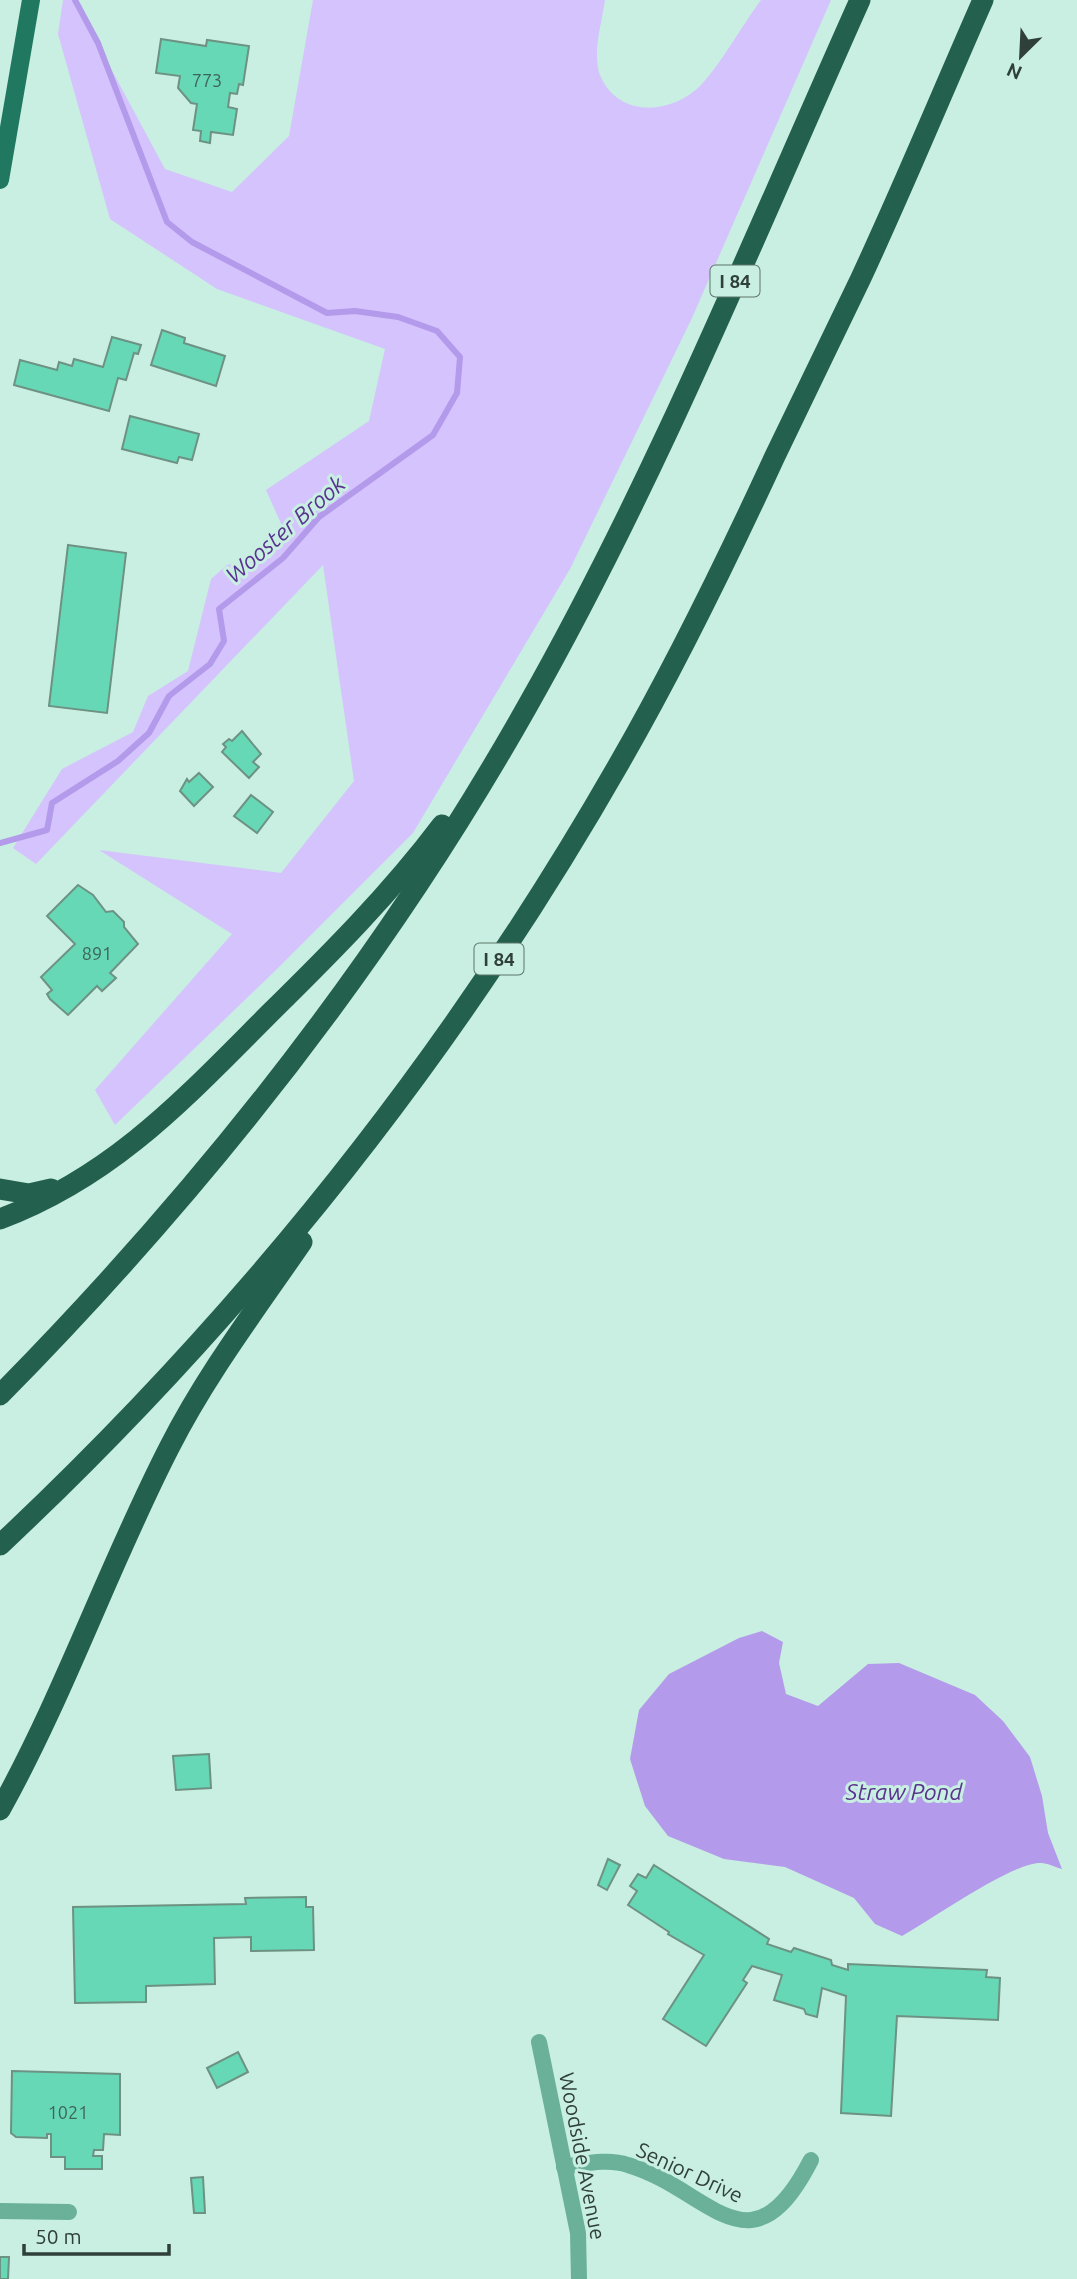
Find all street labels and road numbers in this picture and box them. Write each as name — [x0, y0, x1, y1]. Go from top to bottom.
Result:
road number: I 84 — [710, 266, 760, 296]
road number: I 84 — [475, 944, 524, 974]
street label: Woodside Avenue — [555, 2070, 611, 2242]
street label: Senior Drive — [633, 2137, 747, 2207]

